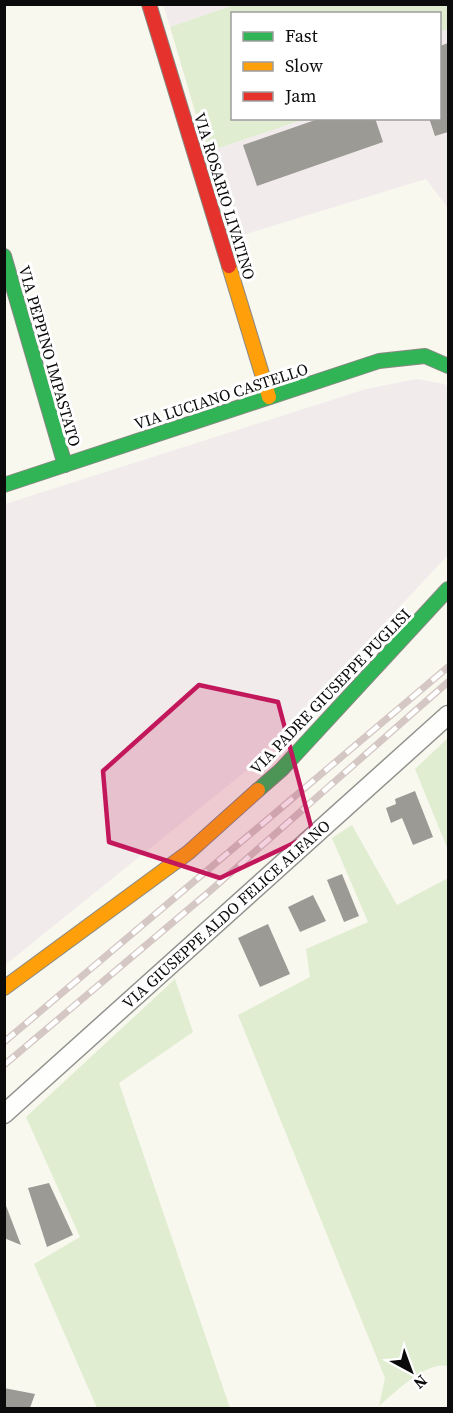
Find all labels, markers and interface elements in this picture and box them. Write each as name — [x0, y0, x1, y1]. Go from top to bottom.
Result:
legend — [231, 12, 441, 120]
text: Fast — [285, 23, 318, 48]
text: Slow — [285, 53, 323, 78]
text: Jam — [284, 83, 317, 108]
street label: VIA ROSARIO LIVATINO — [189, 110, 261, 282]
street label: VIA PEPPINO IMPASTATO — [14, 263, 86, 449]
street label: VIA LUCIANO CASTELLO — [131, 357, 311, 435]
street label: VIA PADRE GIUSEPPE PUGLISI — [245, 603, 415, 779]
street label: VIA GIUSEPPE ALDO FELICE ALFANO — [117, 815, 335, 1013]
north arrow — [381, 1341, 441, 1401]
text: N — [409, 1370, 432, 1395]

